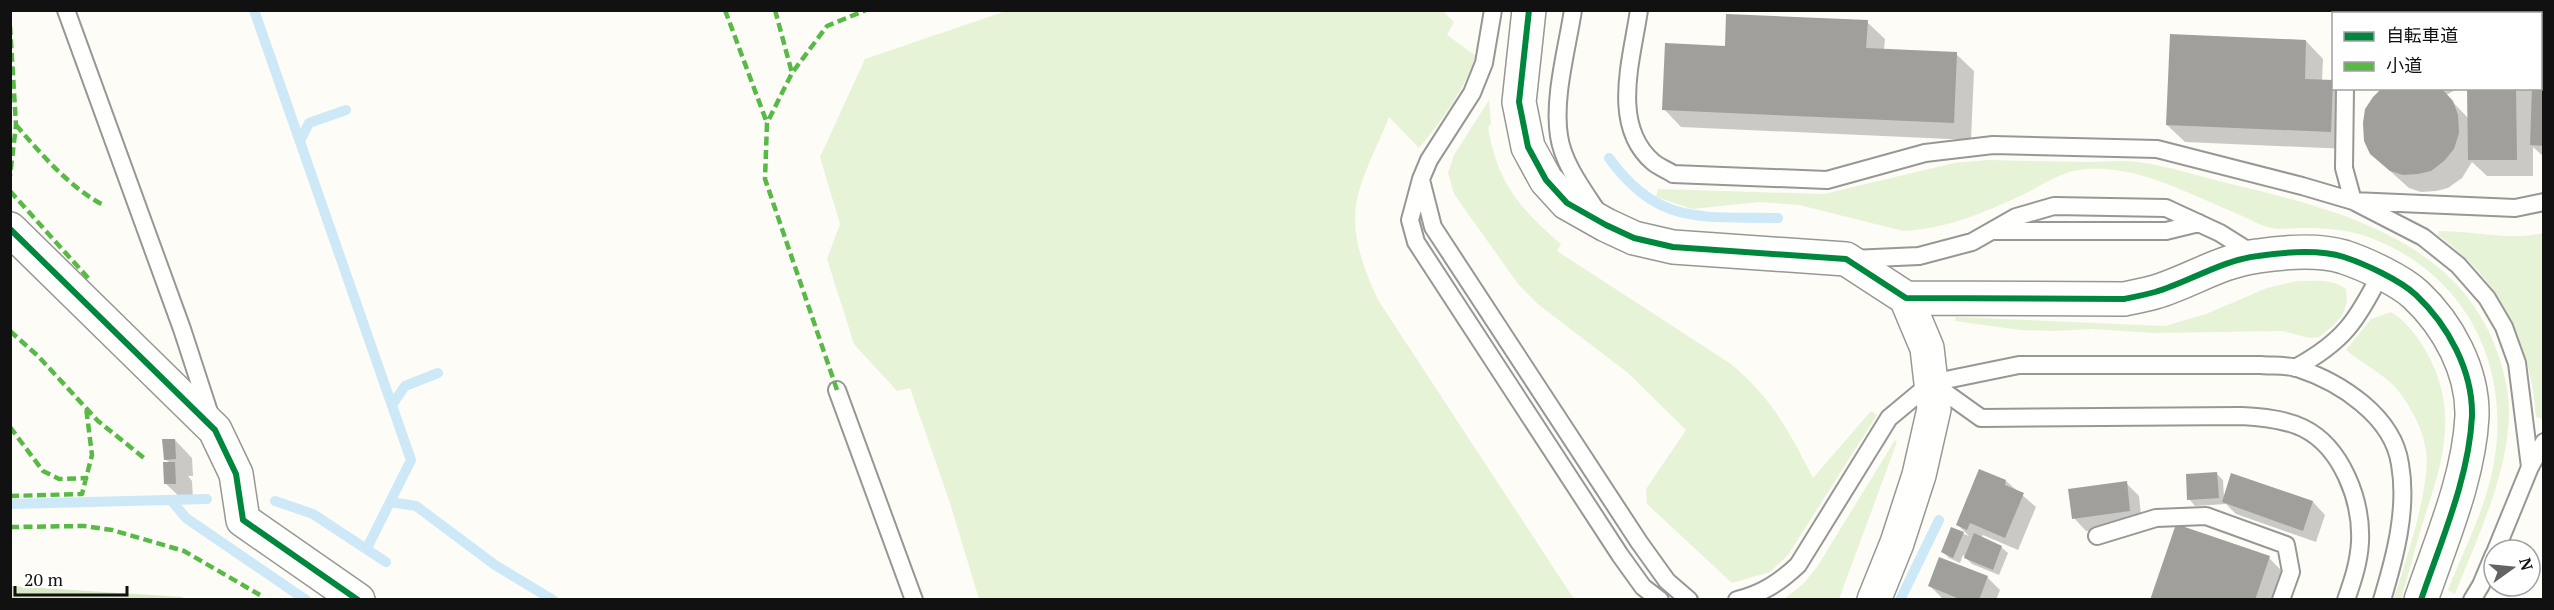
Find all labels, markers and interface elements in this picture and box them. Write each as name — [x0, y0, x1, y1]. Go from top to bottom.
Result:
legend — [2332, 12, 2542, 90]
text: 自転車道 — [2386, 23, 2458, 47]
text: 小道 — [2386, 53, 2422, 77]
north arrow — [2482, 538, 2542, 598]
text: N — [2514, 555, 2539, 573]
scale bar — [15, 559, 128, 597]
text: 20 m — [24, 567, 64, 591]

